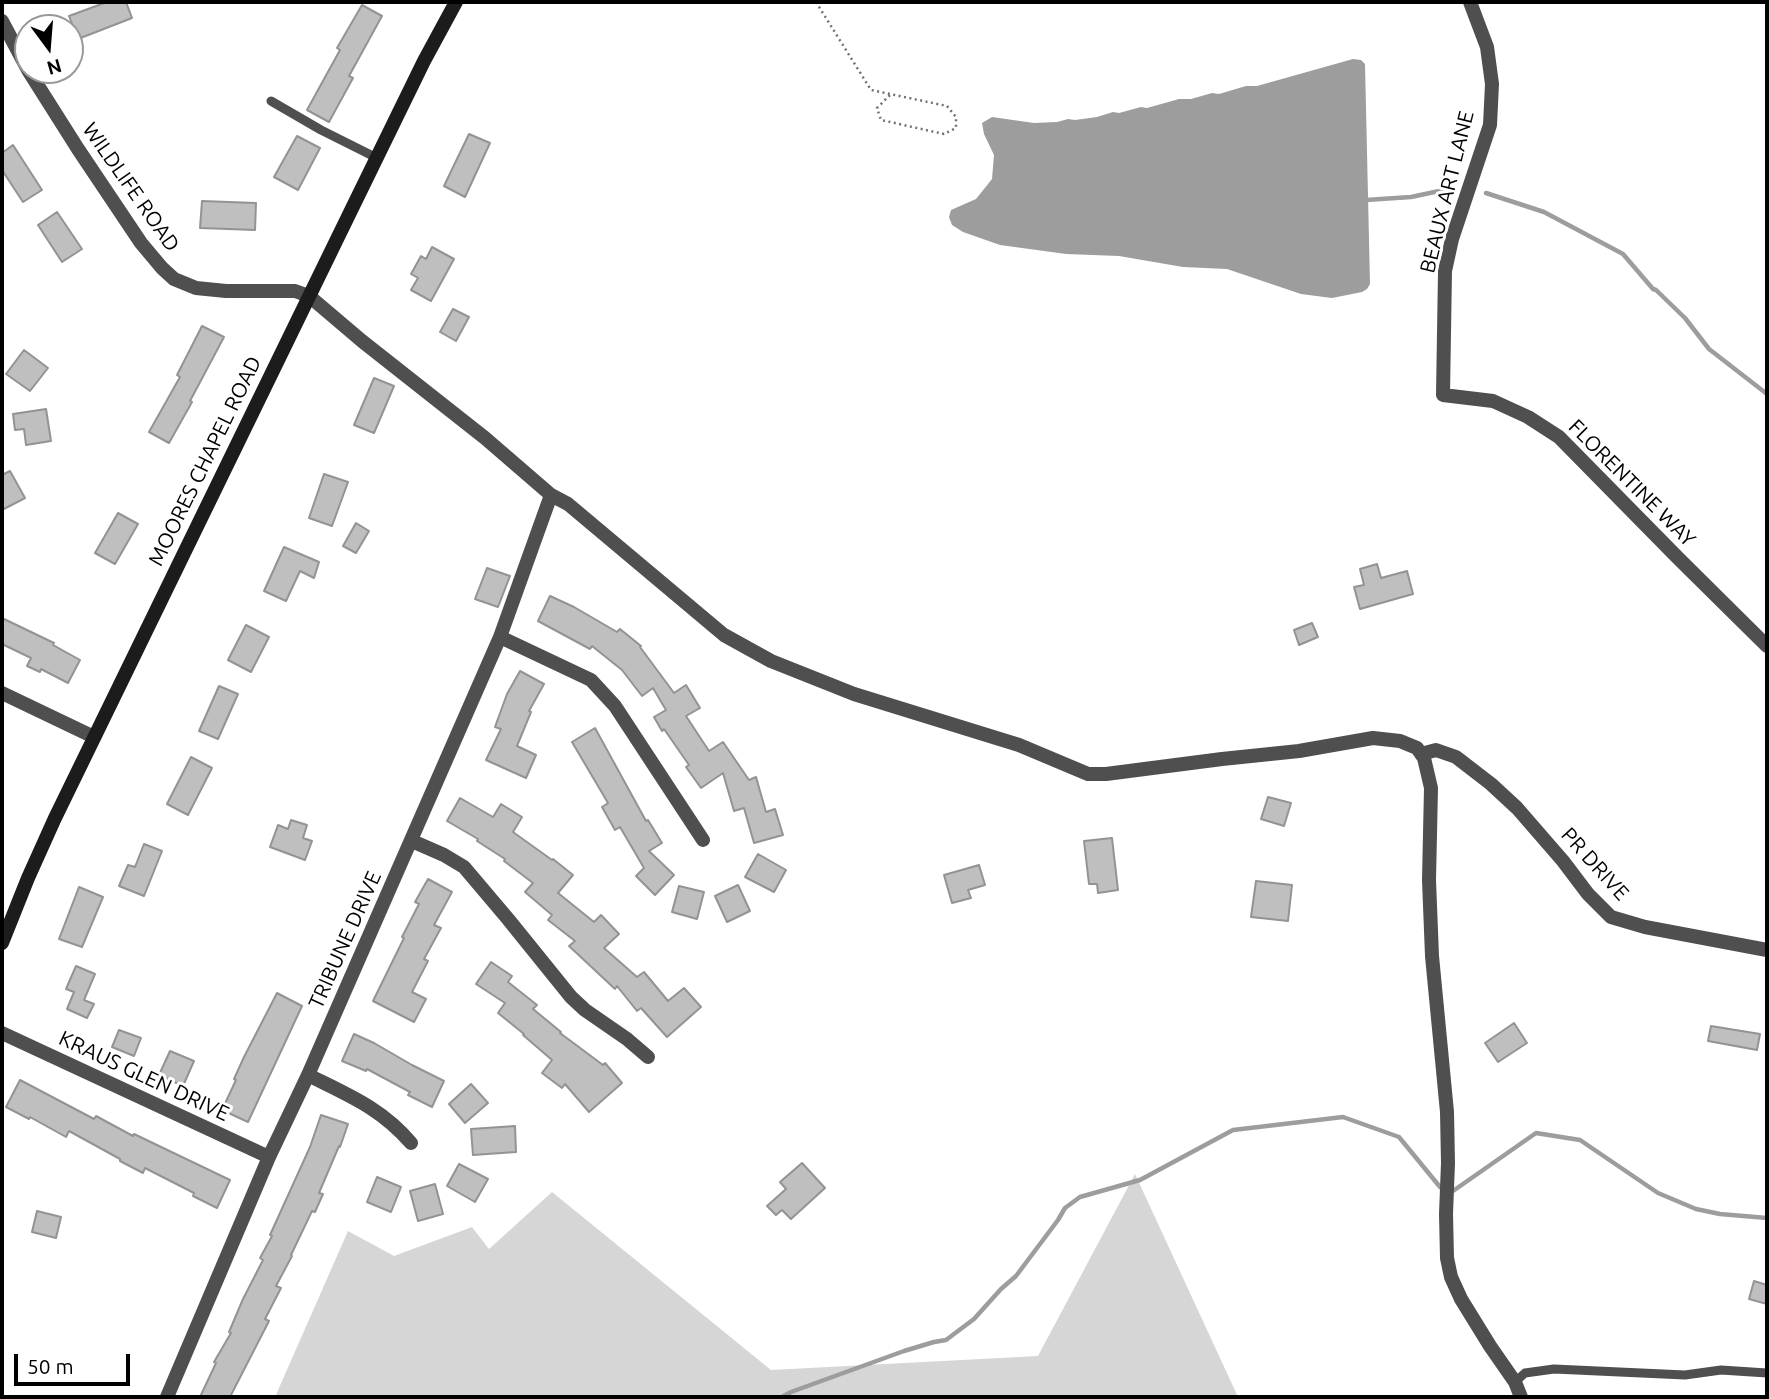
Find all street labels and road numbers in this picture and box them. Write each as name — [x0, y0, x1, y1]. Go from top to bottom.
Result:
street label: BEAUX ART LANE — [1415, 108, 1479, 276]
street label: WILDLIFE ROAD — [77, 118, 185, 256]
street label: MOORES CHAPEL ROAD — [143, 352, 267, 570]
street label: FLORENTINE WAY — [1563, 414, 1701, 552]
street label: PR DRIVE — [1556, 823, 1634, 905]
street label: TRIBUNE DRIVE — [303, 867, 387, 1013]
street label: KRAUS GLEN DRIVE — [55, 1026, 233, 1126]

